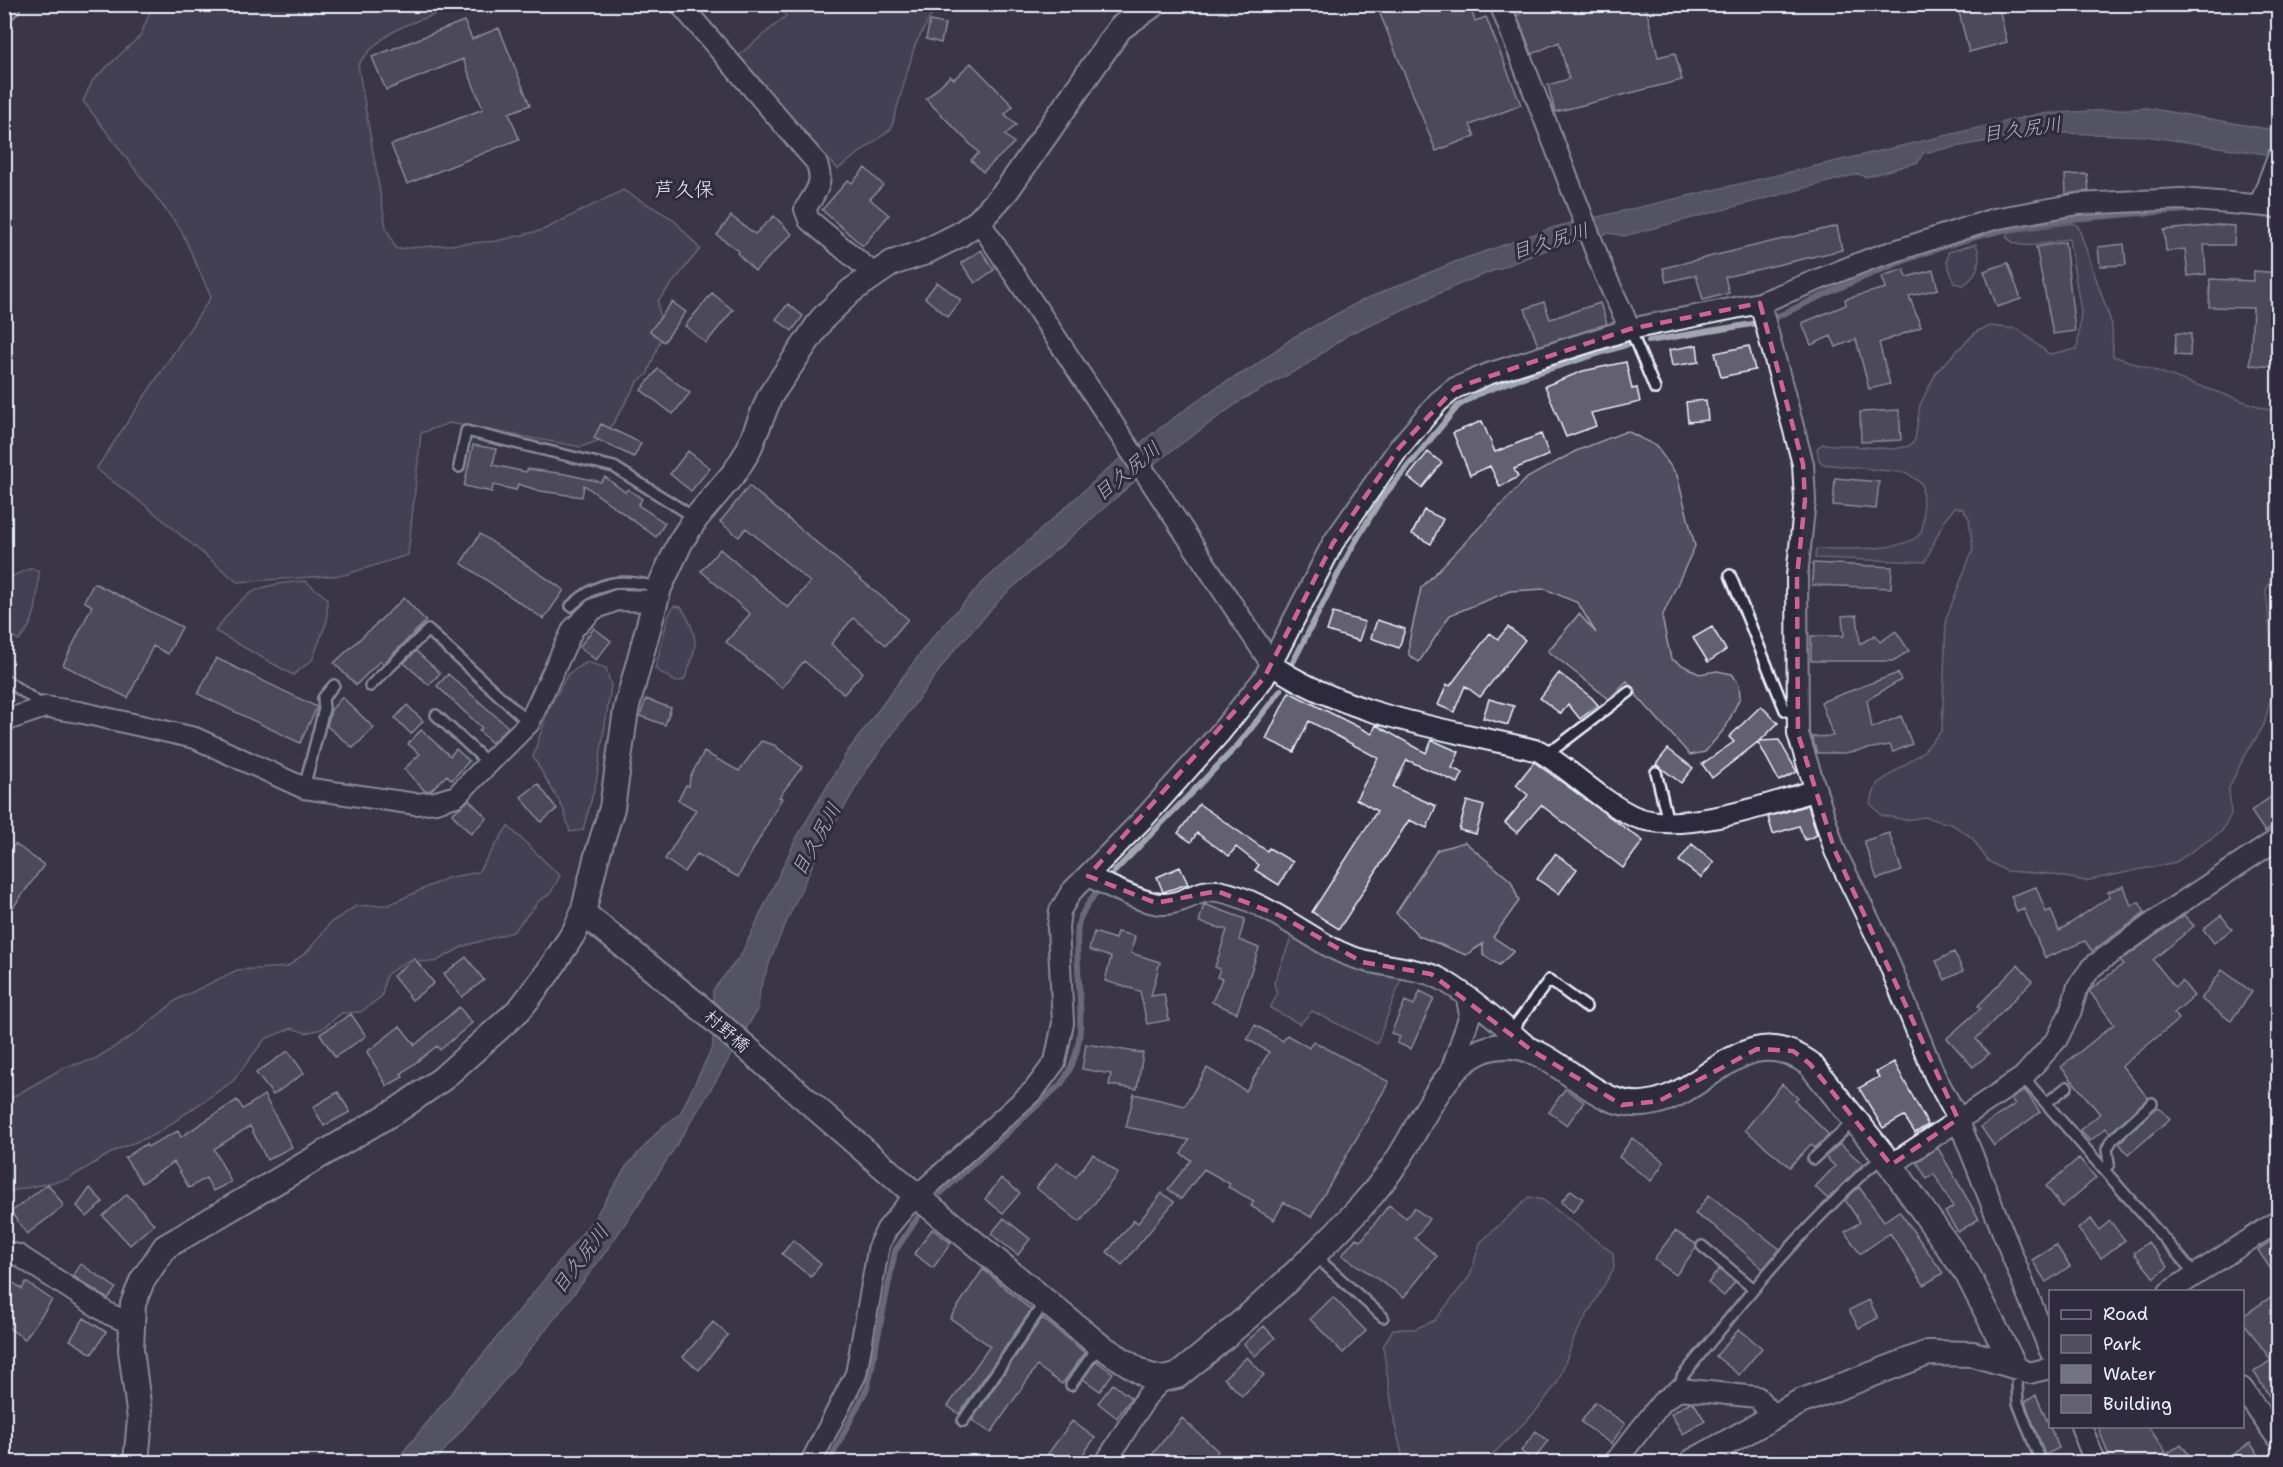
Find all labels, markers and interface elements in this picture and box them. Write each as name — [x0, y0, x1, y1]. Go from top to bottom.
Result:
water label: 目久尻川 — [1981, 111, 2063, 147]
district label: 芦久保 — [654, 176, 714, 202]
water label: 目久尻川 — [1508, 217, 1592, 265]
water label: 目久尻川 — [1088, 435, 1166, 507]
water label: 目久尻川 — [785, 798, 847, 880]
street label: 村野橋 — [699, 1004, 755, 1058]
water label: 目久尻川 — [546, 1219, 614, 1299]
legend — [2049, 1290, 2244, 1428]
text: Road — [2103, 1302, 2148, 1326]
text: Park — [2103, 1332, 2142, 1356]
text: Water — [2103, 1362, 2156, 1386]
text: Building — [2103, 1392, 2172, 1416]

